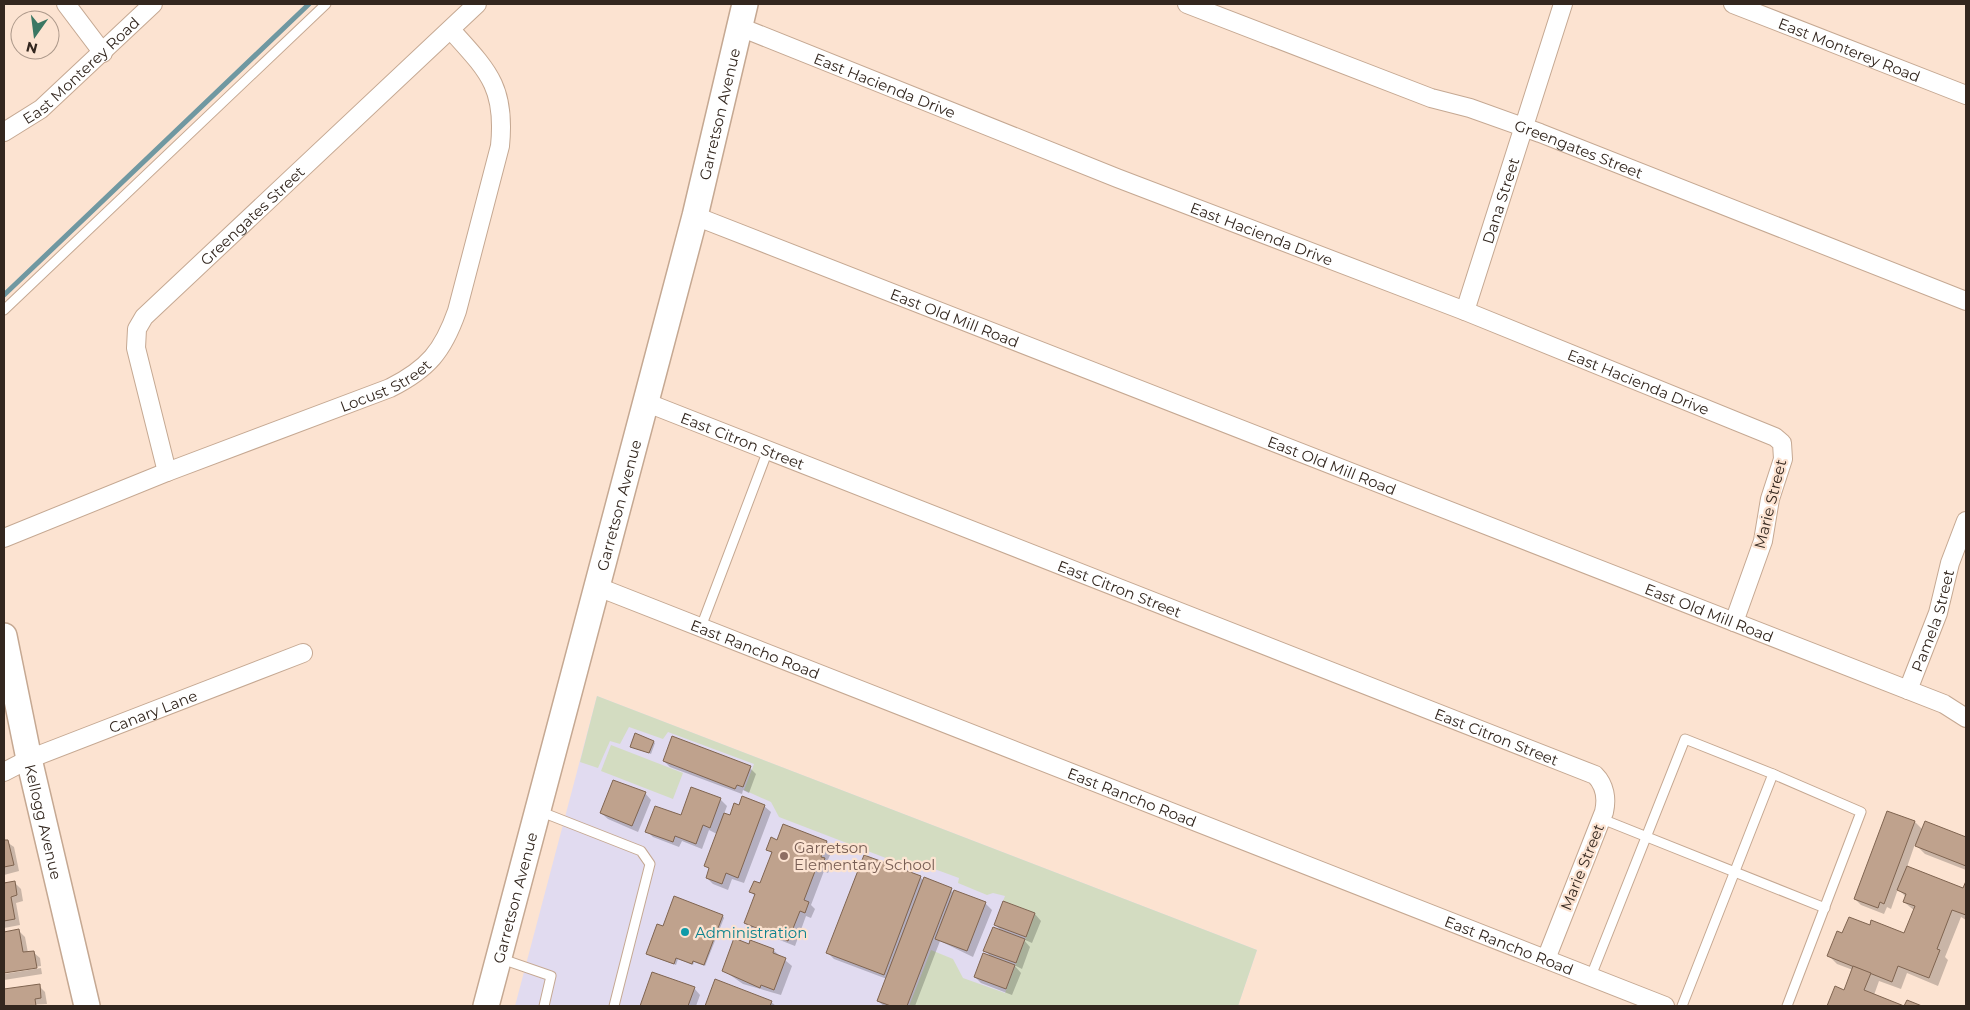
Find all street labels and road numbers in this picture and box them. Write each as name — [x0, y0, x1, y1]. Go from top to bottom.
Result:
street label: East Monterey Road — [19, 13, 143, 128]
street label: East Monterey Road — [1776, 13, 1923, 86]
street label: Garretson Avenue — [694, 46, 744, 182]
street label: East Hacienda Drive — [811, 48, 958, 122]
street label: Greengates Street — [1512, 115, 1646, 182]
street label: Dana Street — [1478, 155, 1523, 246]
street label: Greengates Street — [196, 162, 308, 269]
street label: East Hacienda Drive — [1188, 197, 1336, 269]
street label: East Old Mill Road — [888, 284, 1022, 351]
street label: East Hacienda Drive — [1565, 344, 1712, 419]
street label: Locust Street — [337, 355, 435, 416]
street label: East Citron Street — [678, 408, 807, 473]
street label: East Old Mill Road — [1265, 431, 1399, 499]
street label: Garretson Avenue — [592, 438, 645, 573]
street label: Marie Street — [1750, 457, 1790, 551]
street label: East Citron Street — [1055, 556, 1184, 621]
street label: Pamela Street — [1907, 567, 1958, 674]
street label: East Old Mill Road — [1642, 579, 1776, 646]
street label: East Rancho Road — [688, 615, 823, 683]
street label: Canary Lane — [106, 685, 200, 737]
street label: East Citron Street — [1432, 704, 1561, 769]
street label: Kellogg Avenue — [21, 762, 66, 881]
street label: East Rancho Road — [1065, 763, 1200, 831]
street label: Marie Street — [1556, 821, 1608, 913]
street label: Garretson Avenue — [488, 830, 541, 965]
street label: East Rancho Road — [1442, 911, 1576, 979]

